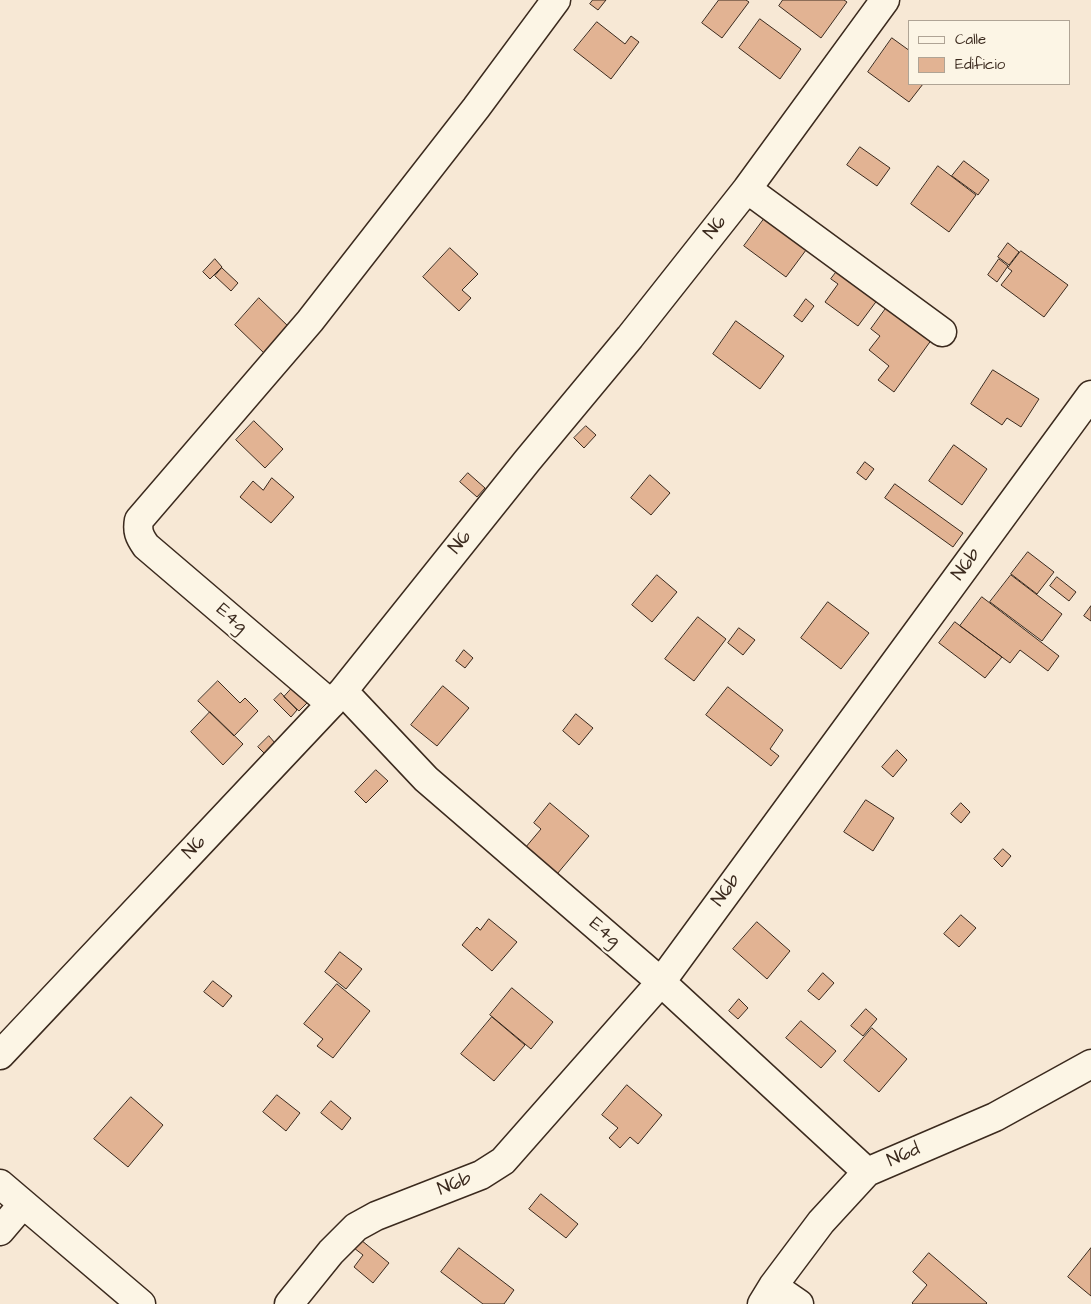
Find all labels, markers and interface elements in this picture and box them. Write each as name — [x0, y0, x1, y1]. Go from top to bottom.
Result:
legend — [908, 20, 1071, 85]
text: Calle — [955, 29, 986, 50]
text: Edificio — [955, 54, 1005, 75]
street label: N6 — [700, 212, 732, 244]
street label: N6 — [445, 527, 477, 559]
street label: N6b — [948, 544, 986, 586]
street label: E4g — [211, 599, 251, 639]
street label: N6 — [179, 832, 211, 864]
street label: N6b — [708, 870, 746, 912]
street label: E4g — [584, 913, 624, 953]
street label: N6d — [884, 1139, 924, 1173]
street label: N6b — [435, 1168, 475, 1202]

